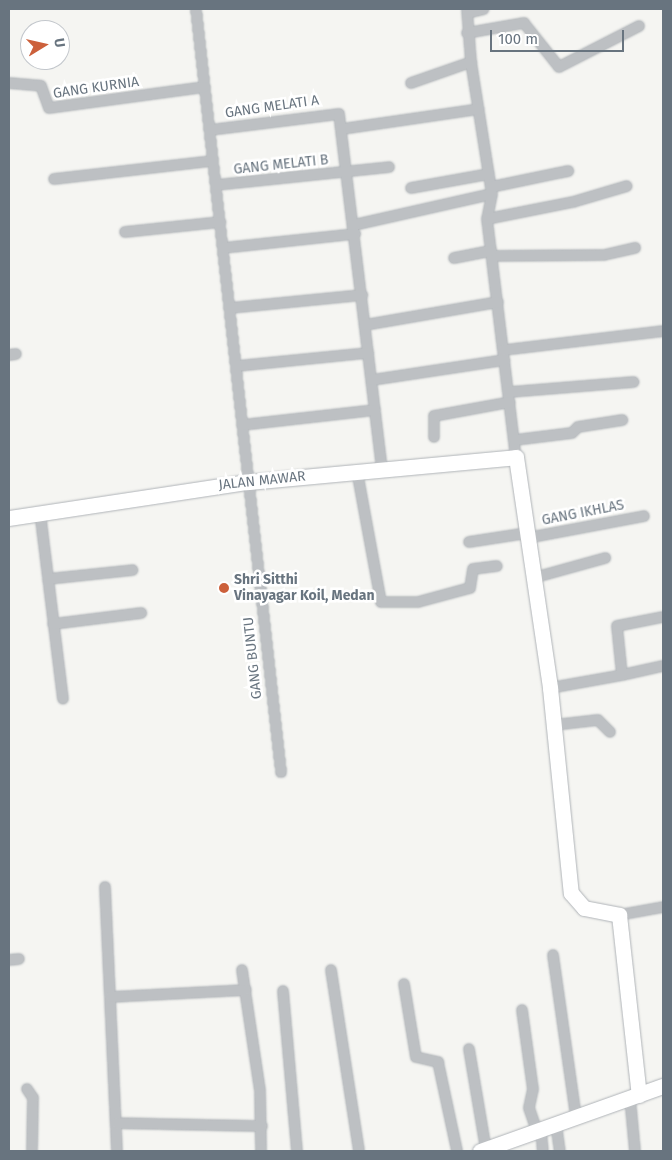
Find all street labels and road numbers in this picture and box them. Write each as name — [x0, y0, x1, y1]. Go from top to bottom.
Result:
street label: GANG KURNIA — [52, 74, 140, 102]
street label: GANG MELATI A — [224, 92, 320, 122]
street label: GANG MELATI B — [233, 152, 329, 178]
street label: JALAN MAWAR — [218, 468, 306, 494]
street label: GANG IKHLAS — [540, 497, 626, 529]
street label: GANG BUNTU — [240, 616, 266, 700]

